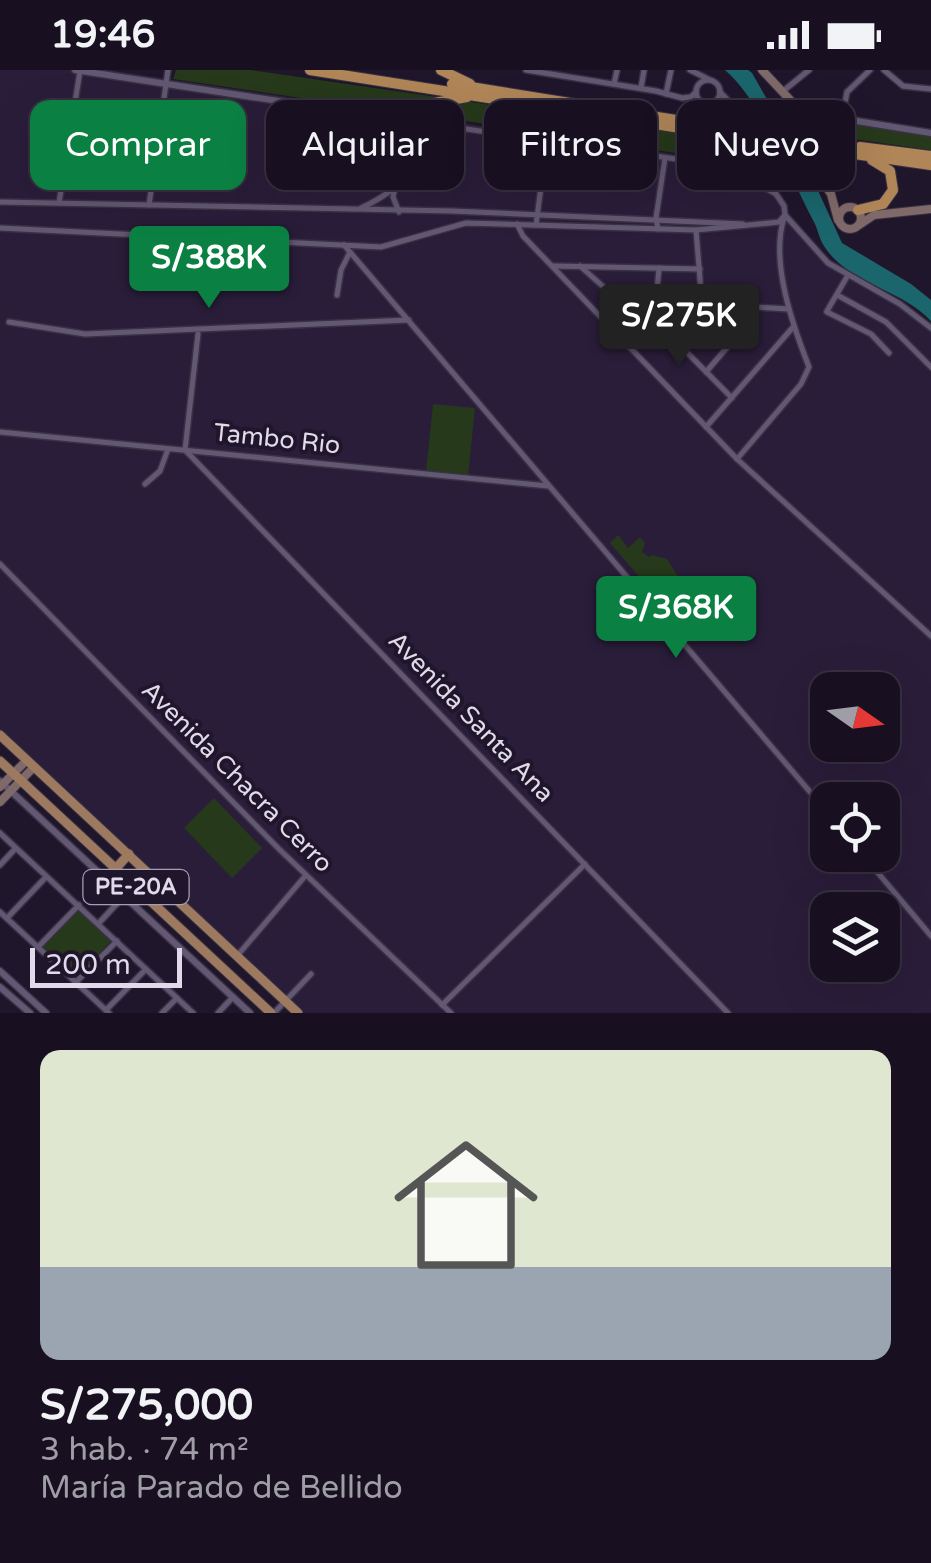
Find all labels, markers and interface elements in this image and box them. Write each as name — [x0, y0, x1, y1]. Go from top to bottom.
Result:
text: 19:46 — [50, 12, 155, 58]
chip: Comprar — [30, 100, 246, 190]
chip: Alquilar — [266, 100, 464, 190]
chip: Filtros — [484, 100, 657, 190]
chip: Nuevo — [677, 100, 855, 190]
pin: S/388K — [128, 226, 290, 311]
text: S/388K — [151, 239, 267, 277]
pin: S/275K — [598, 284, 760, 369]
text: S/275K — [621, 297, 737, 335]
street label: Tambo Rio — [212, 417, 342, 461]
pin: S/368K — [595, 576, 757, 661]
text: S/368K — [618, 589, 734, 627]
street label: Avenida Santa Ana — [382, 626, 560, 808]
north arrow — [810, 672, 900, 762]
map controls — [810, 672, 900, 982]
street label: Avenida Chacra Cerro — [135, 675, 339, 879]
button: locate — [810, 782, 900, 872]
road number: PE-20A — [84, 870, 188, 904]
button: layers — [810, 892, 900, 982]
scale bar — [30, 943, 182, 988]
text: 200 m — [45, 948, 131, 982]
icon: home — [376, 1115, 556, 1295]
text: S/275,000 — [40, 1380, 253, 1431]
text: 3 hab. · 74 m² — [40, 1431, 249, 1469]
text: María Parado de Bellido — [40, 1469, 403, 1507]

